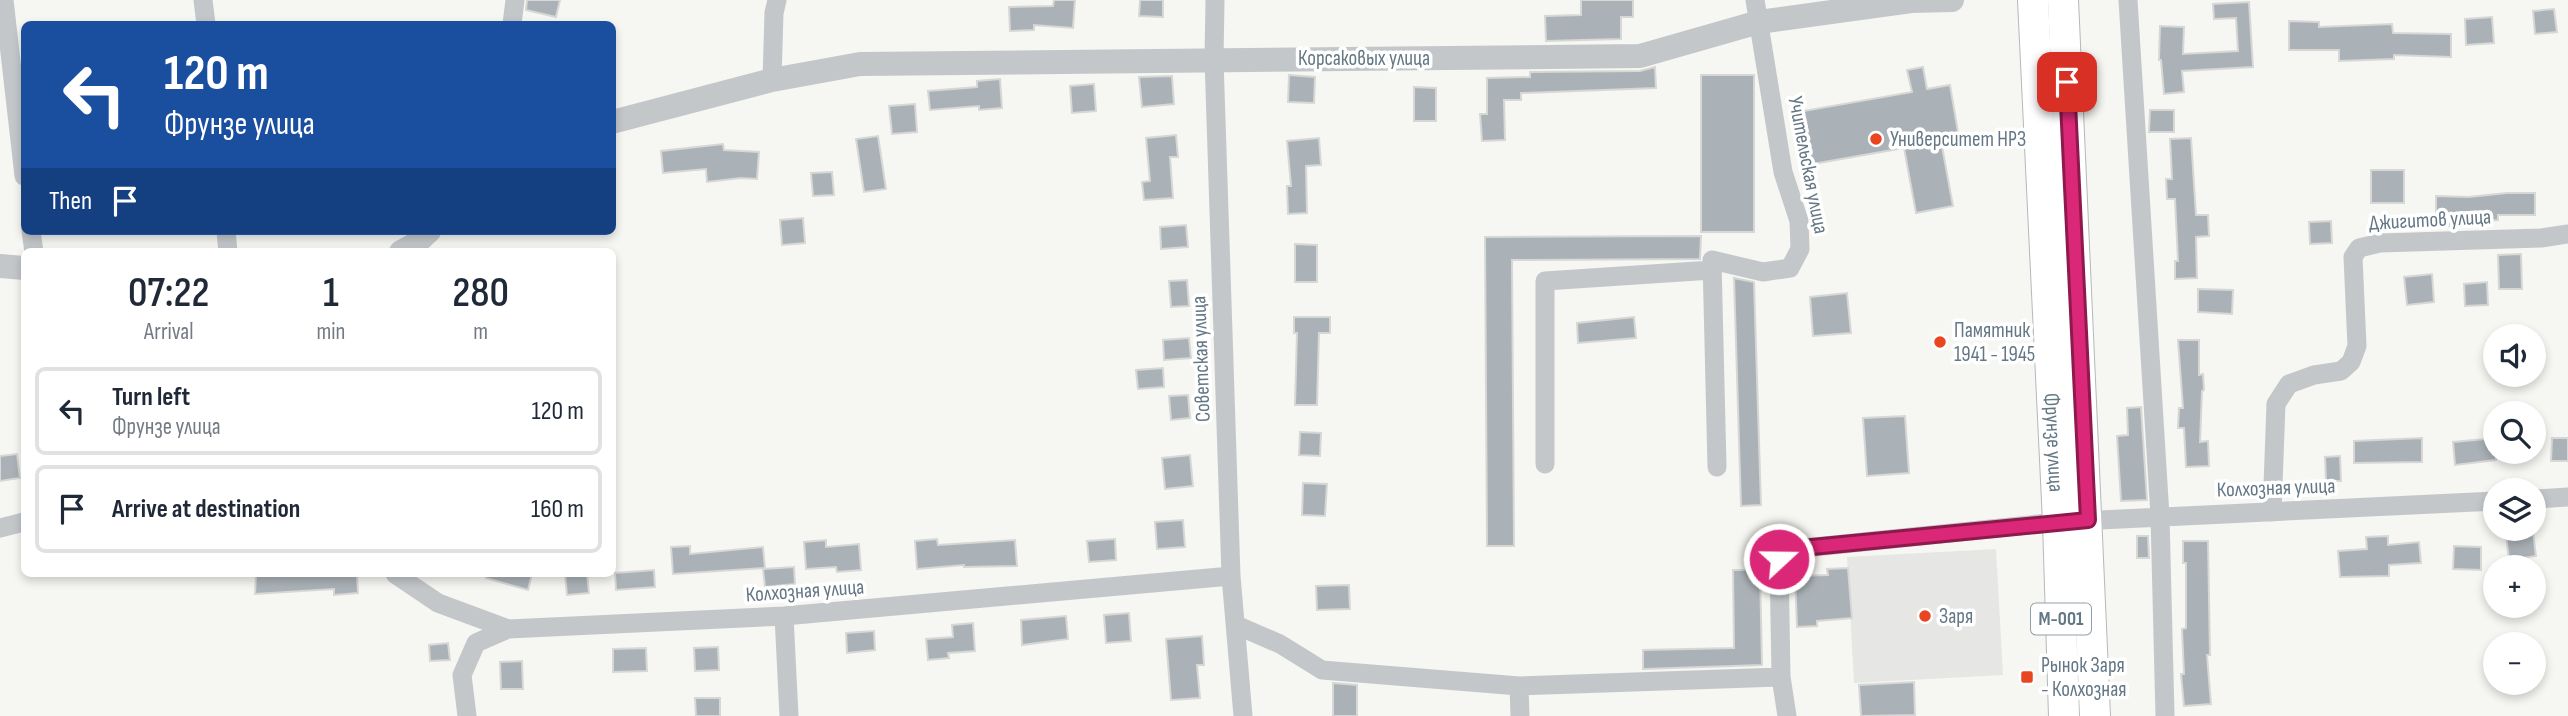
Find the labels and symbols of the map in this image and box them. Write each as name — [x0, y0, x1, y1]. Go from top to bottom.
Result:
street label: Корсаковых улица — [1298, 46, 1430, 71]
pin — [2037, 52, 2097, 112]
street label: Учительская улица — [1782, 94, 1834, 236]
place label: Университет НРЗ — [1890, 127, 2026, 152]
marker: Университет НРЗ — [1868, 131, 1884, 147]
street label: Джигитов улица — [2368, 204, 2492, 236]
street label: Советская улица — [1186, 295, 1216, 423]
place label: Памятник 1941 - 1945 — [1954, 318, 2035, 367]
marker: Памятник 1941 - 1945 — [1932, 334, 1948, 350]
street label: Фрунзе улица — [2039, 392, 2069, 493]
street label: Колхозная улица — [2216, 473, 2336, 503]
position arrow — [1742, 522, 1816, 596]
street label: Колхозная улица — [745, 574, 865, 608]
place label: Заря — [1939, 604, 1973, 629]
road number: M-001 — [2031, 604, 2091, 634]
marker: Заря — [1917, 608, 1933, 624]
place label: Рынок Заря - Колхозная — [2041, 653, 2126, 702]
marker: Рынок Заря - Колхозная — [2019, 669, 2035, 685]

